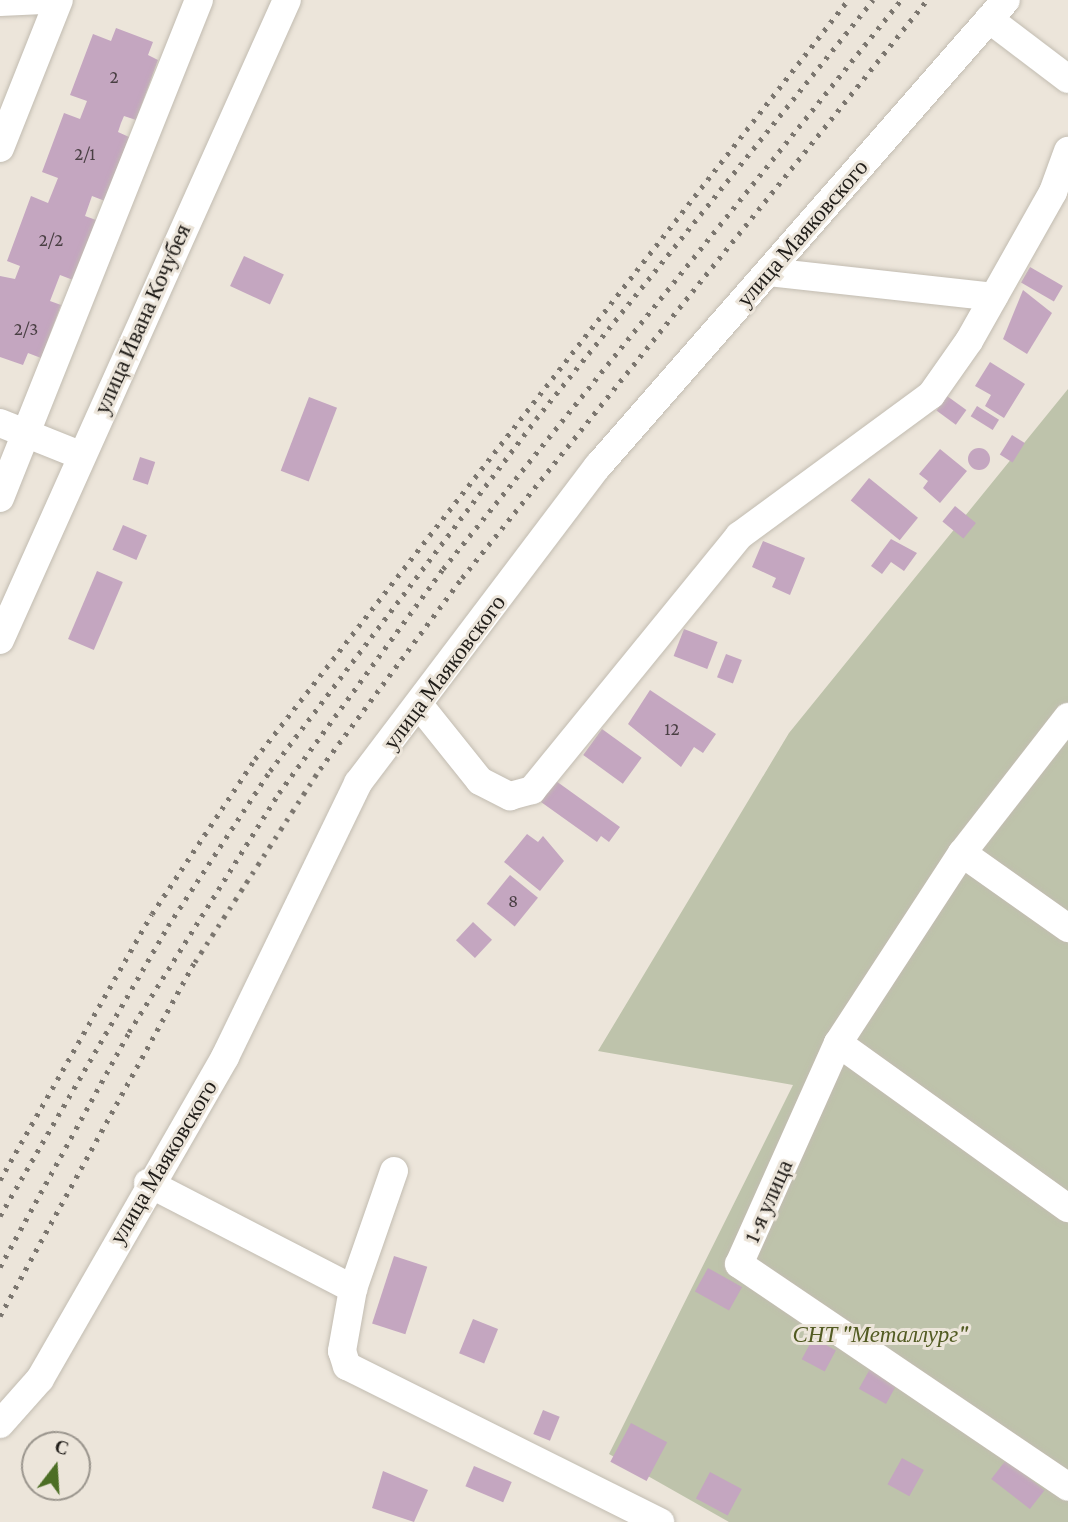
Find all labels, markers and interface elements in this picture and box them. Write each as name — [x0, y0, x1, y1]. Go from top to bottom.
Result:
house number: 2 — [109, 66, 119, 88]
house number: 2/1 — [74, 143, 96, 165]
street label: улица Маяковского — [730, 154, 874, 312]
street label: улица Ивана Кочубея — [88, 220, 196, 418]
house number: 2/2 — [39, 229, 63, 251]
house number: 2/3 — [14, 318, 38, 340]
street label: улица Маяковского — [377, 589, 511, 755]
house number: 12 — [664, 718, 680, 740]
house number: 8 — [508, 890, 518, 912]
street label: улица Маяковского — [103, 1075, 223, 1249]
street label: 1-я улица — [738, 1155, 798, 1247]
park label: СНТ "Металлург" — [793, 1320, 967, 1348]
north arrow — [21, 1431, 91, 1501]
text: С — [52, 1435, 71, 1459]

